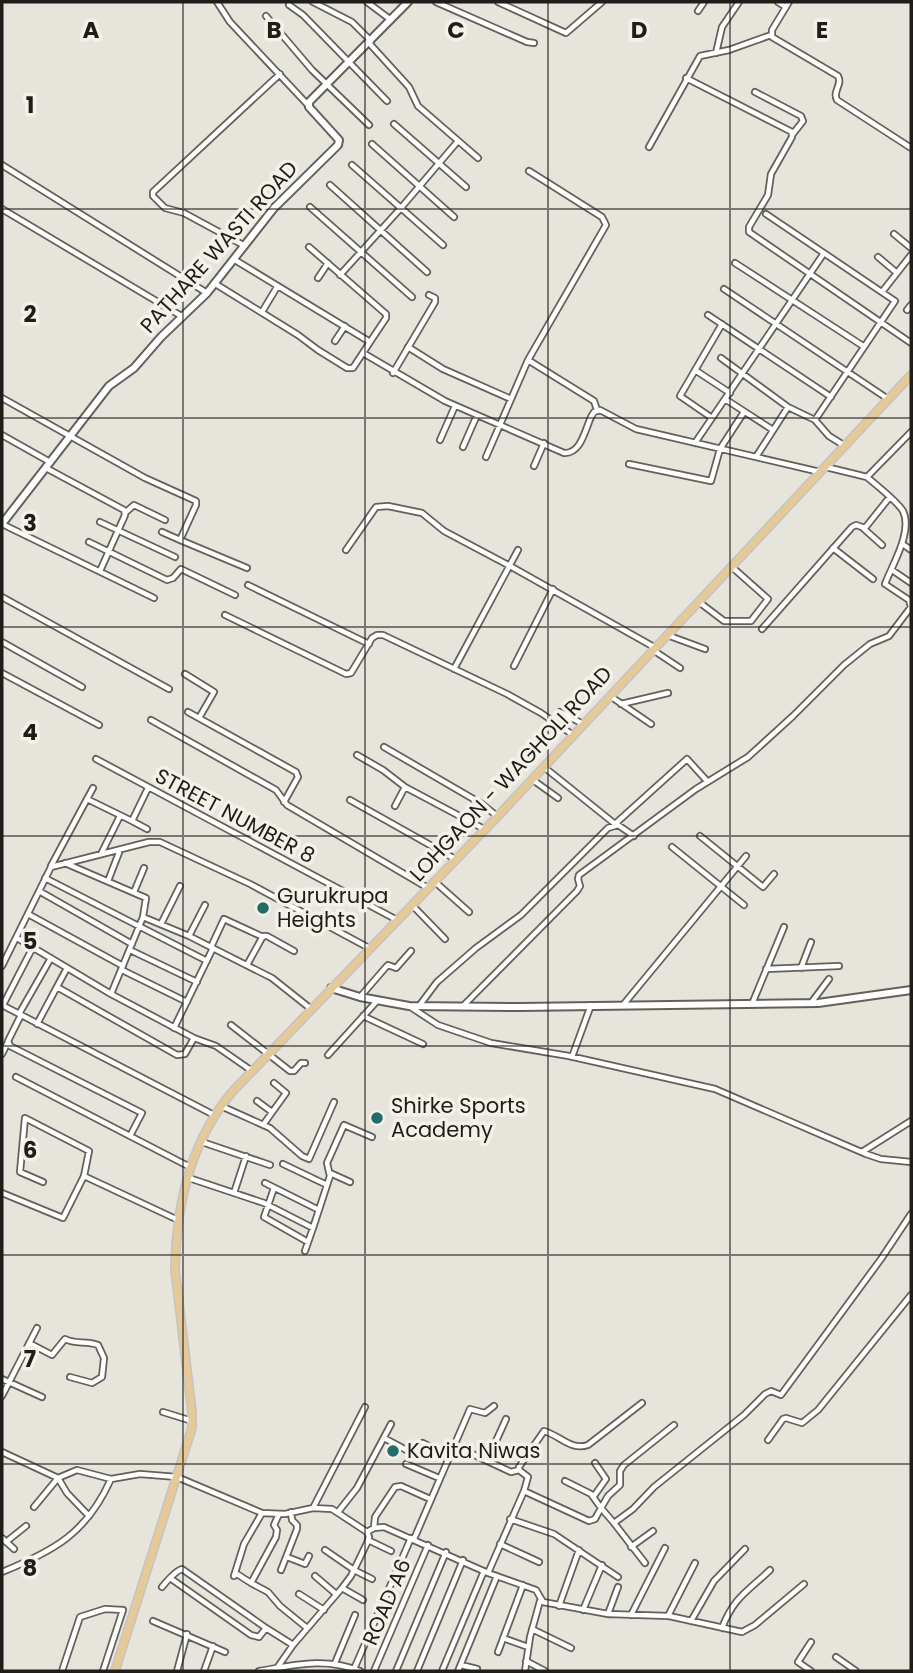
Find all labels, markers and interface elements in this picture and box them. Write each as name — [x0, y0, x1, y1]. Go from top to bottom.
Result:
text: A — [83, 14, 100, 46]
text: B — [266, 14, 282, 46]
text: C — [447, 14, 465, 46]
text: D — [631, 14, 647, 46]
text: E — [816, 14, 828, 46]
text: 1 — [26, 89, 34, 121]
street label: PATHARE WASTI ROAD — [133, 154, 304, 339]
text: 2 — [23, 298, 37, 330]
text: 3 — [23, 507, 37, 539]
street label: LOHGAON - WAGHOLI ROAD — [403, 660, 618, 888]
text: 4 — [22, 716, 38, 748]
street label: STREET NUMBER 8 — [150, 761, 320, 870]
place label: Gurukrupa Heights — [277, 881, 389, 934]
marker: Gurukrupa Heights — [255, 900, 271, 916]
text: 5 — [23, 925, 37, 957]
place label: Shirke Sports Academy — [391, 1091, 526, 1144]
marker: Shirke Sports Academy — [369, 1110, 385, 1126]
text: 6 — [23, 1134, 37, 1166]
text: 7 — [24, 1343, 36, 1375]
place label: Kavita Niwas — [407, 1436, 540, 1465]
marker: Kavita Niwas — [385, 1443, 401, 1459]
text: 8 — [23, 1552, 37, 1584]
street label: ROAD A6 — [355, 1554, 418, 1650]

